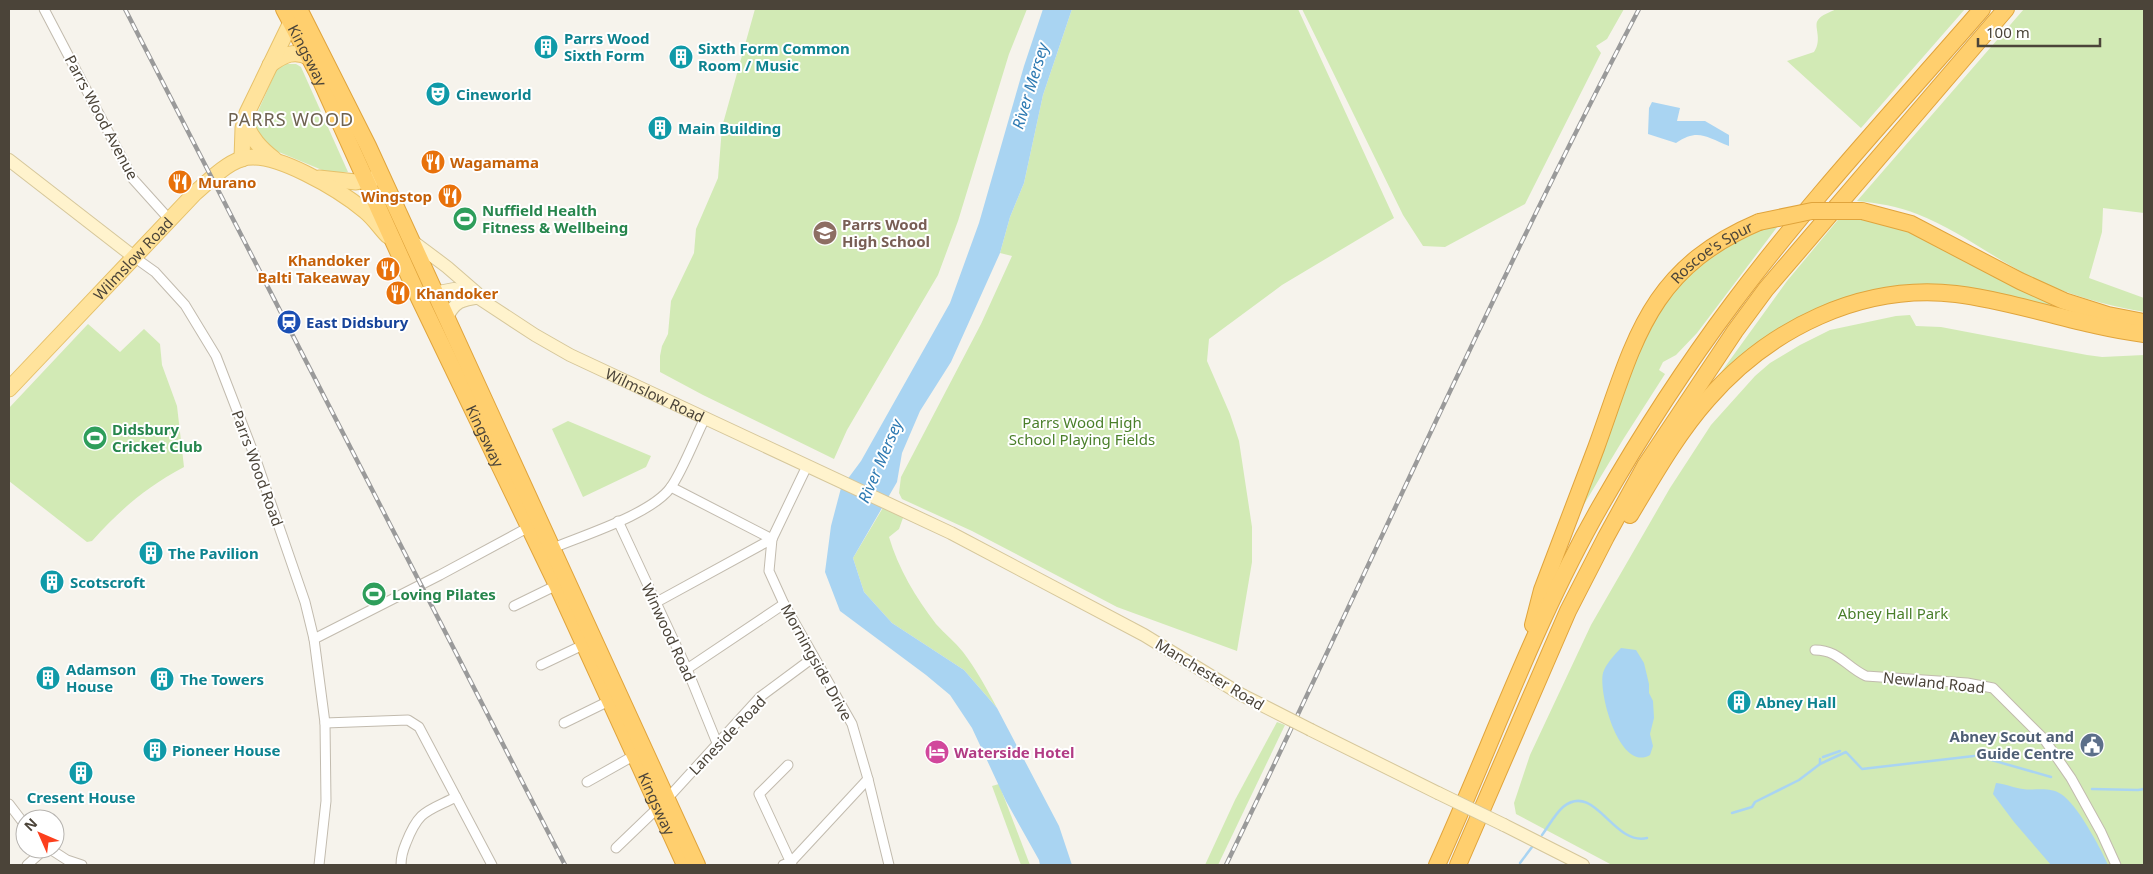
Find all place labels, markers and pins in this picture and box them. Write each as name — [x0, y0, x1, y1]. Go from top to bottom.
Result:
place label: Parrs Wood Sixth Form — [564, 28, 650, 65]
building icon: Parrs Wood Sixth Form — [533, 34, 559, 60]
place label: Sixth Form Common Room / Music — [698, 38, 850, 75]
building icon: Sixth Form Common Room / Music — [668, 44, 694, 70]
theatre icon: Cineworld — [425, 81, 451, 107]
place label: Cineworld — [456, 84, 531, 104]
building icon: Main Building — [647, 115, 673, 141]
place label: Main Building — [678, 118, 781, 138]
restaurant icon: Wagamama — [420, 149, 446, 175]
place label: Wagamama — [450, 152, 539, 172]
restaurant icon: Murano — [167, 169, 193, 195]
place label: Murano — [198, 172, 256, 192]
restaurant icon: Wingstop — [437, 183, 463, 209]
place label: Wingstop — [361, 186, 432, 206]
place label: Nuffield Health Fitness & Wellbeing — [482, 200, 628, 237]
sports icon: Nuffield Health Fitness & Wellbeing — [452, 206, 478, 232]
place label: Parrs Wood High School — [842, 214, 930, 251]
school or university icon: Parrs Wood High School — [812, 220, 838, 246]
place label: Khandoker Balti Takeaway — [258, 250, 370, 287]
restaurant icon: Khandoker Balti Takeaway — [375, 256, 401, 282]
restaurant icon: Khandoker — [385, 280, 411, 306]
place label: Khandoker — [416, 283, 499, 303]
station icon: East Didsbury — [276, 309, 302, 335]
place label: East Didsbury — [306, 312, 409, 332]
place label: Didsbury Cricket Club — [112, 419, 203, 456]
sports icon: Didsbury Cricket Club — [82, 425, 108, 451]
building icon: The Pavilion — [138, 540, 164, 566]
place label: The Pavilion — [168, 543, 259, 563]
building icon: Scotscroft — [39, 569, 65, 595]
place label: Scotscroft — [70, 572, 146, 592]
sports icon: Loving Pilates — [361, 581, 387, 607]
place label: Loving Pilates — [392, 584, 496, 604]
place label: Adamson House — [66, 659, 136, 696]
building icon: Adamson House — [35, 665, 61, 691]
building icon: The Towers — [149, 666, 175, 692]
place label: The Towers — [180, 669, 264, 689]
building icon: Abney Hall — [1726, 689, 1752, 715]
place label: Abney Hall — [1756, 692, 1836, 712]
place label: Abney Scout and Guide Centre — [1950, 726, 2074, 763]
public building icon: Abney Scout and Guide Centre — [2079, 732, 2105, 758]
building icon: Pioneer House — [142, 737, 168, 763]
hotel icon: Waterside Hotel — [924, 739, 950, 765]
place label: Pioneer House — [172, 740, 281, 760]
place label: Waterside Hotel — [954, 742, 1075, 762]
building icon: Cresent House — [68, 760, 94, 786]
place label: Cresent House — [27, 787, 135, 807]

